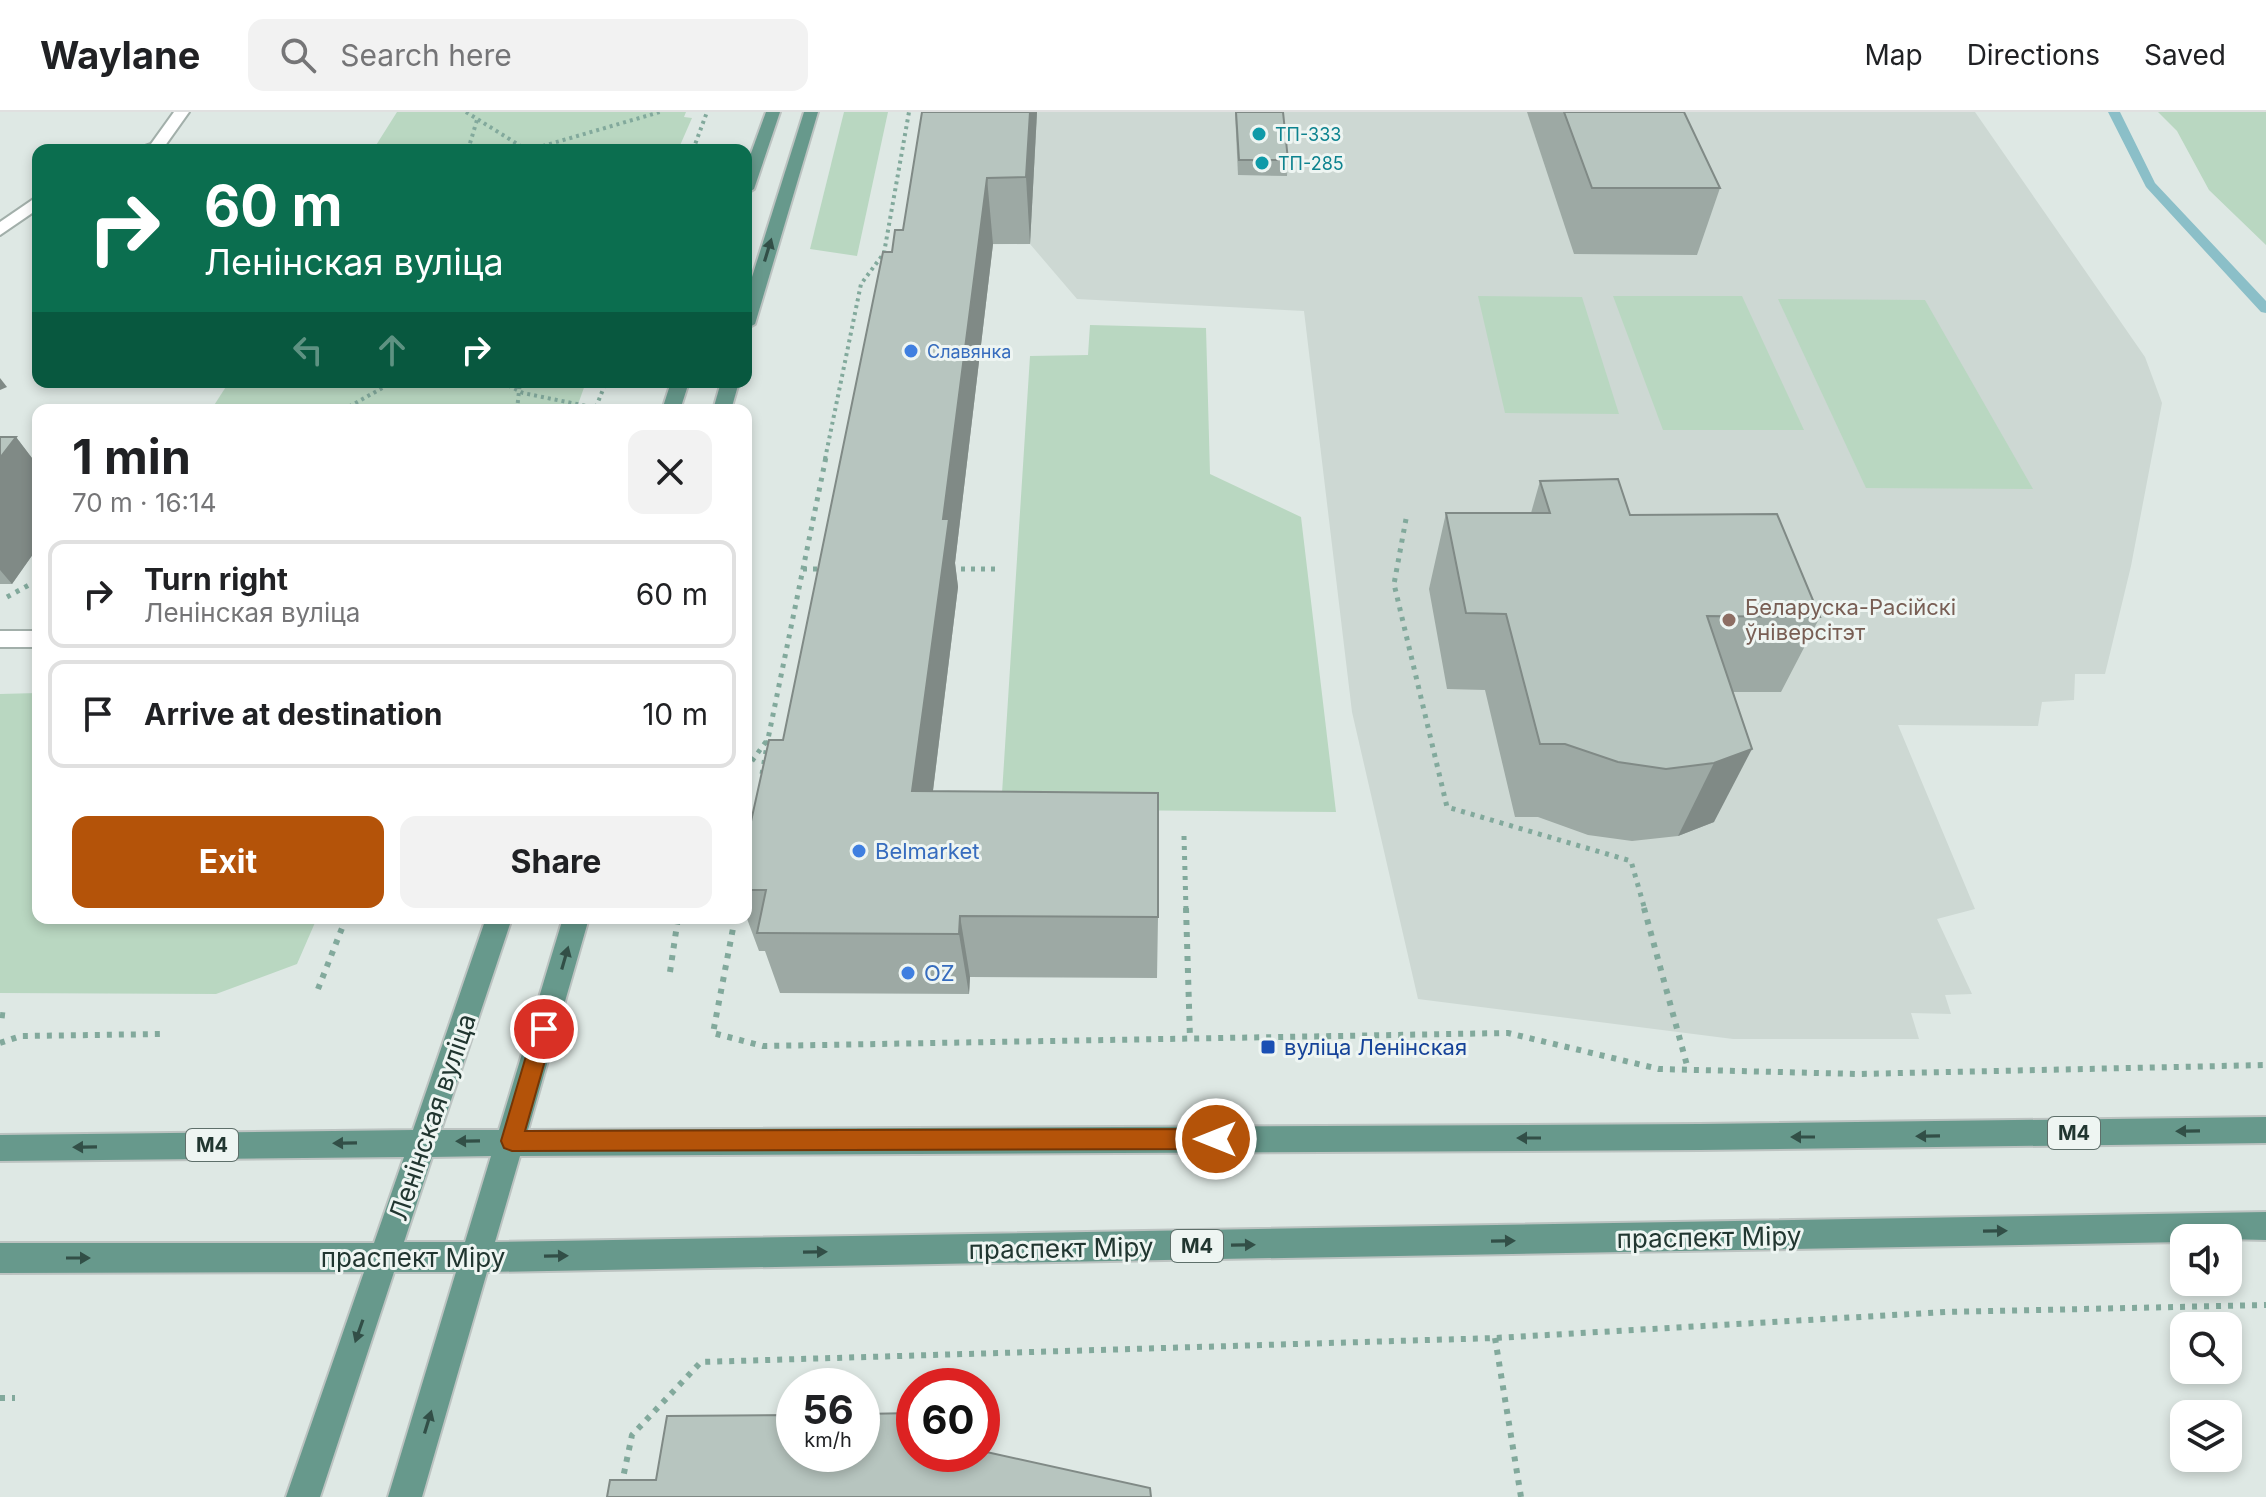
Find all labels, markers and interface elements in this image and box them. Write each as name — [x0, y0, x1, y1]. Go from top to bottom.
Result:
search box — [248, 19, 808, 91]
text: Waylane — [40, 32, 200, 78]
icon: search — [276, 33, 320, 77]
text: Search here — [340, 37, 512, 73]
text: Map — [1864, 38, 1923, 72]
text: Directions — [1967, 38, 2100, 72]
text: Saved — [2144, 38, 2226, 72]
place label: ТП-333 — [1275, 124, 1341, 145]
marker: ТП-333 — [1250, 125, 1268, 143]
place label: ТП-285 — [1278, 153, 1344, 174]
marker: ТП-285 — [1253, 154, 1271, 172]
text: 60 m — [204, 172, 343, 240]
icon: right — [72, 176, 176, 280]
one-way arrow — [762, 237, 775, 261]
text: Ленінская вуліца — [204, 240, 504, 284]
icon: left — [286, 328, 330, 372]
icon: ahead — [370, 328, 414, 372]
icon: right — [454, 328, 498, 372]
place label: Славянка — [927, 341, 1011, 362]
marker: Славянка — [902, 342, 920, 360]
text: 1 min — [72, 427, 191, 486]
button: close — [628, 430, 712, 514]
text: 70 m · 16:14 — [72, 487, 216, 518]
text: Turn right — [144, 561, 288, 597]
icon: right — [76, 572, 120, 616]
text: 60 m — [636, 576, 708, 612]
place label: Беларуска-Расійскі ўніверсітэт — [1745, 594, 1956, 645]
text: Ленінская вуліца — [144, 597, 360, 628]
marker: Беларуска-Расійскі ўніверсітэт — [1720, 611, 1738, 629]
icon: arrive — [76, 692, 120, 736]
text: Arrive at destination — [144, 696, 442, 732]
text: 10 m — [642, 696, 708, 732]
button: Exit — [72, 816, 384, 908]
button: Share — [400, 816, 712, 908]
place label: Belmarket — [875, 838, 979, 864]
marker: Belmarket — [850, 842, 868, 860]
one-way arrow — [559, 945, 571, 970]
place label: OZ — [924, 960, 955, 986]
marker: OZ — [899, 964, 917, 982]
pin — [510, 995, 578, 1063]
icon: arrive — [522, 1007, 566, 1051]
street label: Ленінская вуліца — [382, 1010, 482, 1224]
place label: вуліца Ленінская — [1284, 1034, 1467, 1060]
marker: вуліца Ленінская — [1259, 1038, 1277, 1056]
position arrow — [1174, 1097, 1258, 1181]
road number: М4 — [2048, 1117, 2100, 1149]
one-way arrow — [2175, 1125, 2200, 1137]
road number: М4 — [186, 1129, 238, 1161]
one-way arrow — [1915, 1130, 1940, 1142]
one-way arrow — [1790, 1131, 1815, 1143]
one-way arrow — [1516, 1132, 1541, 1144]
one-way arrow — [455, 1135, 480, 1147]
one-way arrow — [332, 1137, 357, 1149]
one-way arrow — [72, 1141, 97, 1153]
street label: праспект Міру — [1616, 1220, 1802, 1254]
map controls — [2170, 1224, 2242, 1472]
button: sound — [2170, 1224, 2242, 1296]
one-way arrow — [1983, 1225, 2008, 1237]
road number: М4 — [1171, 1230, 1223, 1262]
street label: праспект Міру — [968, 1231, 1154, 1265]
one-way arrow — [1491, 1234, 1516, 1247]
one-way arrow — [1231, 1239, 1256, 1252]
street label: праспект Міру — [321, 1242, 505, 1273]
one-way arrow — [803, 1246, 828, 1258]
one-way arrow — [544, 1250, 569, 1262]
one-way arrow — [66, 1252, 91, 1264]
button: search — [2170, 1312, 2242, 1384]
one-way arrow — [352, 1319, 364, 1343]
speed limit sign: 60 — [896, 1368, 1000, 1472]
text: 56 — [802, 1385, 854, 1434]
button: layers — [2170, 1400, 2242, 1472]
one-way arrow — [422, 1410, 435, 1434]
text: km/h — [804, 1428, 852, 1452]

